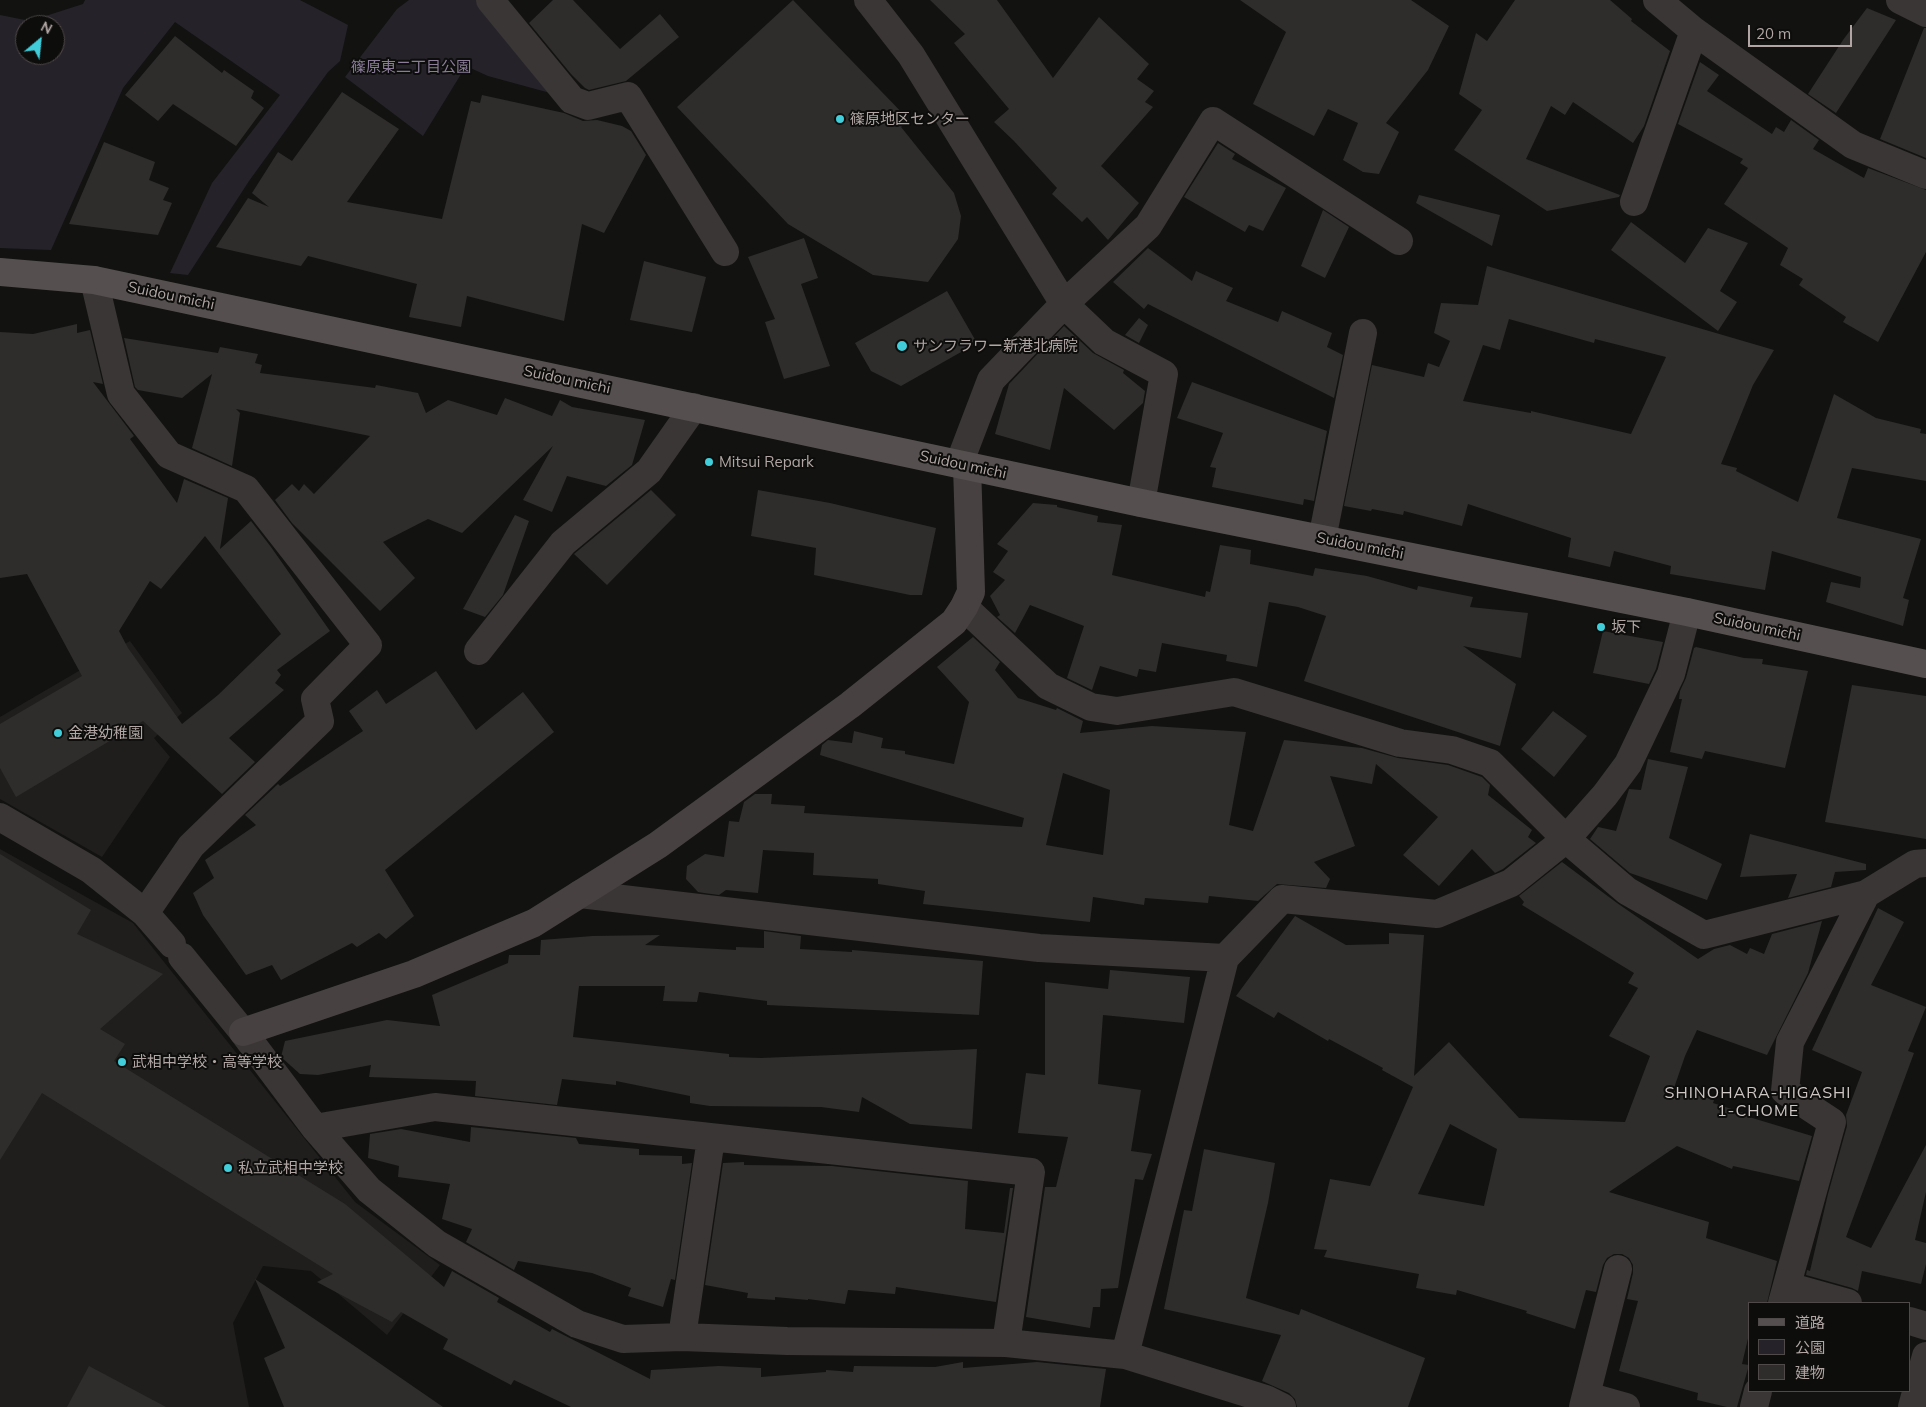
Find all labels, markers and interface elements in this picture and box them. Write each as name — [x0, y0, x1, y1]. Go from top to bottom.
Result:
north arrow — [15, 15, 65, 65]
scale bar — [1751, 15, 1855, 47]
text: N — [38, 17, 55, 38]
text: 20 m — [1756, 24, 1791, 43]
park label: 篠原東二丁目公園 — [351, 58, 471, 76]
place label: 篠原地区センター — [850, 110, 970, 128]
marker: 篠原地区センター — [834, 113, 846, 125]
street label: Suidou michi — [126, 278, 216, 314]
place label: サンフラワー新港北病院 — [913, 337, 1078, 355]
marker: サンフラワー新港北病院 — [895, 339, 909, 353]
street label: Suidou michi — [522, 362, 612, 398]
street label: Suidou michi — [918, 447, 1008, 483]
place label: Mitsui Repark — [719, 453, 814, 471]
marker: Mitsui Repark — [703, 456, 715, 468]
street label: Suidou michi — [1315, 529, 1405, 563]
street label: Suidou michi — [1712, 609, 1802, 645]
place label: 坂下 — [1611, 618, 1641, 636]
marker: 坂下 — [1595, 621, 1607, 633]
place label: 金港幼稚園 — [68, 724, 143, 742]
marker: 金港幼稚園 — [52, 727, 64, 739]
place label: 武相中学校・高等学校 — [132, 1053, 282, 1071]
marker: 武相中学校・高等学校 — [116, 1056, 128, 1068]
district label: SHINOHARA-HIGASHI 1-CHOME — [1662, 1083, 1854, 1121]
place label: 私立武相中学校 — [238, 1159, 343, 1177]
marker: 私立武相中学校 — [222, 1162, 234, 1174]
legend — [1748, 1302, 1911, 1392]
text: 道路 — [1795, 1313, 1825, 1332]
text: 公園 — [1795, 1338, 1825, 1357]
text: 建物 — [1795, 1363, 1825, 1382]

